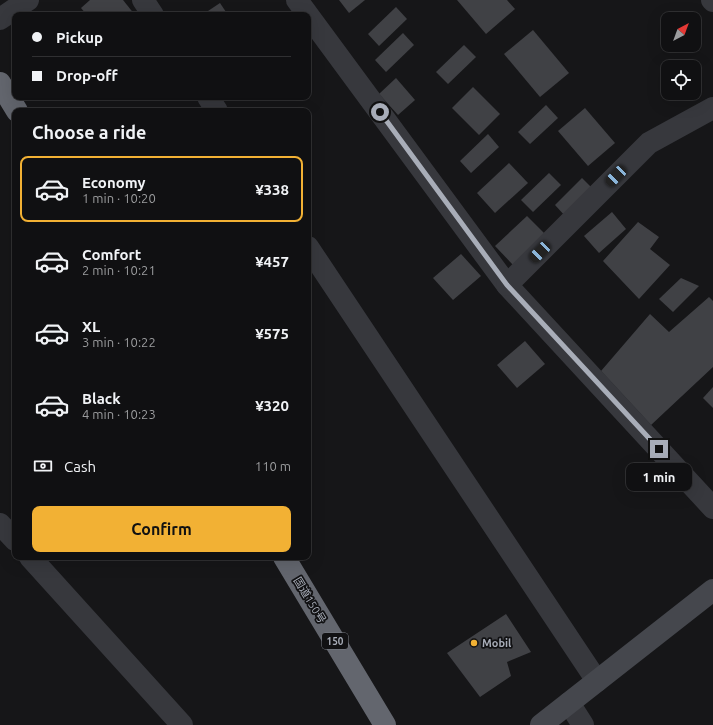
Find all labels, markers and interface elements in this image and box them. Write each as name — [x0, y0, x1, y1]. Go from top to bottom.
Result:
north arrow — [661, 12, 701, 52]
map controls — [661, 12, 701, 100]
text: Pickup — [56, 29, 103, 46]
button: locate — [661, 60, 701, 100]
text: Drop-off — [56, 67, 118, 84]
route start — [371, 103, 389, 121]
text: Choose a ride — [32, 122, 146, 142]
car — [603, 163, 629, 189]
icon: car — [34, 171, 70, 207]
text: Economy — [82, 174, 146, 191]
text: ¥338 — [255, 181, 289, 198]
text: 1 min · 10:20 — [82, 191, 156, 205]
car — [527, 239, 553, 265]
icon: car — [34, 243, 70, 279]
text: Comfort — [82, 246, 141, 263]
text: ¥457 — [255, 253, 289, 270]
text: 2 min · 10:21 — [82, 263, 156, 277]
icon: car — [34, 315, 70, 351]
text: XL — [82, 318, 100, 335]
text: ¥575 — [255, 325, 289, 342]
text: 3 min · 10:22 — [82, 335, 156, 349]
icon: car — [34, 387, 70, 423]
text: Black — [82, 390, 121, 407]
text: ¥320 — [255, 397, 289, 414]
text: 4 min · 10:23 — [82, 407, 156, 421]
route end — [650, 440, 668, 458]
icon: cash — [32, 455, 54, 477]
text: Cash — [64, 458, 96, 475]
text: 110 m — [255, 459, 291, 473]
callout: 1 min — [626, 463, 692, 491]
text: 1 min — [643, 470, 675, 484]
button: Confirm — [32, 506, 291, 552]
street label: 国道150号 — [292, 575, 328, 625]
road number: 150 — [322, 633, 348, 649]
place label: Mobil — [482, 637, 512, 649]
marker: Mobil — [469, 638, 479, 648]

